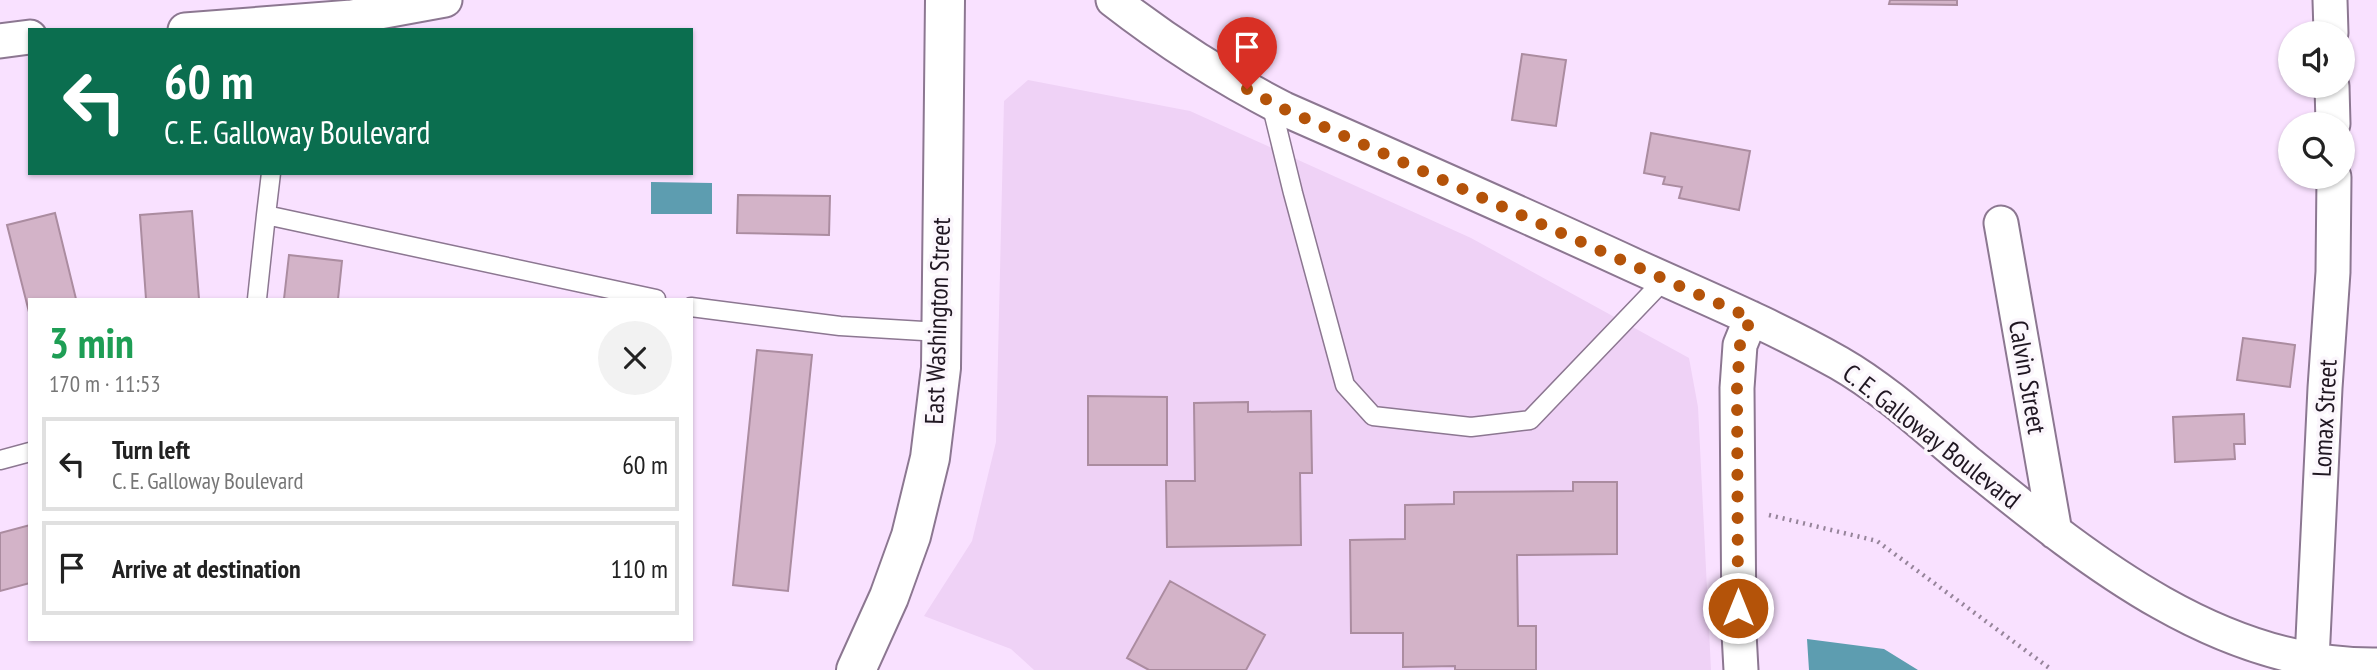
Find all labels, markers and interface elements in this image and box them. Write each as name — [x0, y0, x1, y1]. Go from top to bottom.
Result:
pin — [1217, 17, 1277, 89]
map controls — [2278, 21, 2355, 189]
button: sound — [2278, 21, 2355, 98]
icon: arrive — [1228, 28, 1266, 66]
text: 60 m — [164, 49, 253, 113]
icon: left — [49, 56, 140, 147]
text: C. E. Galloway Boulevard — [164, 111, 430, 153]
button: search — [2278, 112, 2355, 189]
street label: East Washington Street — [917, 217, 957, 425]
text: 3 min — [49, 315, 134, 370]
street label: Calvin Street — [2002, 318, 2054, 436]
button: close — [598, 321, 672, 395]
street label: C. E. Galloway Boulevard — [1837, 356, 2027, 516]
street label: Lomax Street — [2304, 358, 2344, 478]
text: 170 m · 11:53 — [49, 369, 161, 398]
text: Turn left — [112, 433, 190, 466]
icon: left — [53, 445, 91, 483]
text: 60 m — [622, 448, 668, 481]
text: C. E. Galloway Boulevard — [112, 466, 304, 495]
icon: arrive — [53, 549, 91, 587]
text: Arrive at destination — [112, 552, 301, 585]
text: 110 m — [610, 552, 668, 585]
position arrow — [1701, 571, 1775, 645]

